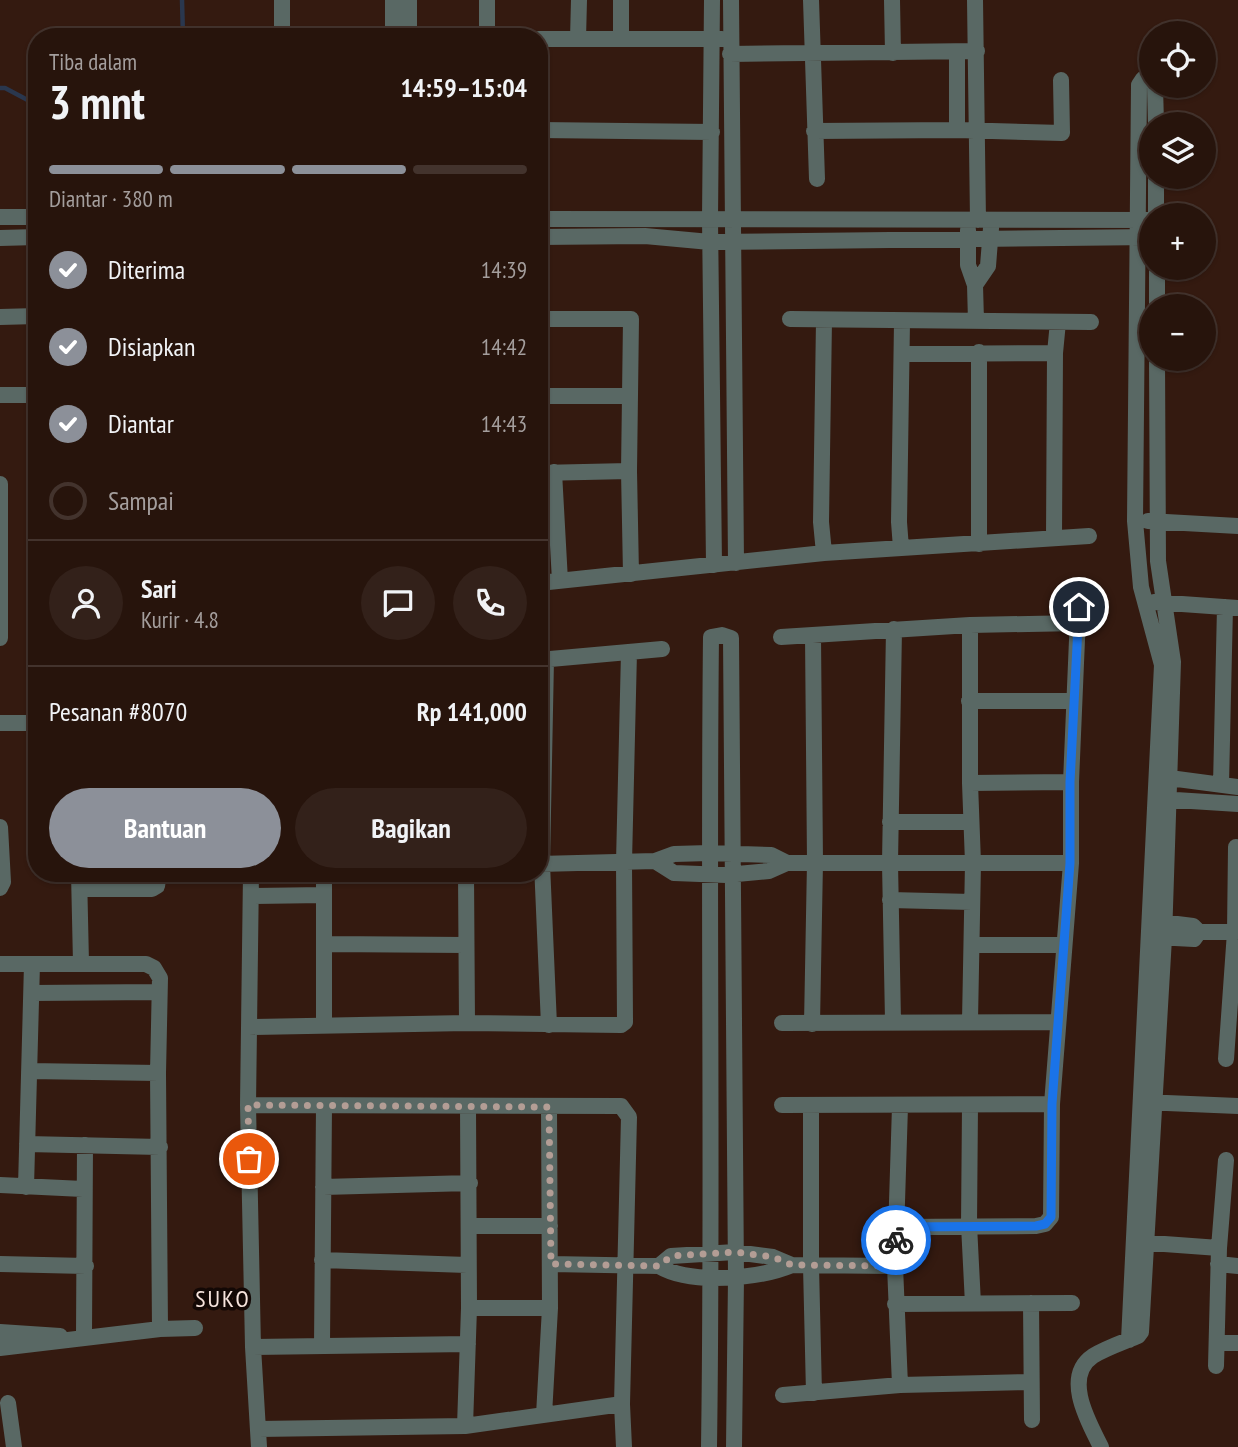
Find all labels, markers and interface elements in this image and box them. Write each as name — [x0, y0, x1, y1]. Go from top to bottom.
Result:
map controls — [1139, 21, 1216, 371]
button: locate — [1139, 21, 1216, 98]
text: Tiba dalam — [49, 47, 137, 76]
text: 14:59–15:04 — [400, 71, 527, 104]
text: 3 mnt — [49, 72, 145, 132]
button: layers — [1139, 112, 1216, 189]
text: Diantar · 380 m — [49, 184, 173, 213]
button: + — [1139, 203, 1216, 280]
icon: check — [49, 251, 87, 289]
text: Diterima — [108, 253, 185, 286]
text: 14:39 — [481, 255, 527, 284]
button: − — [1139, 294, 1216, 371]
icon: check — [49, 328, 87, 366]
text: Disiapkan — [108, 330, 195, 363]
text: 14:42 — [481, 332, 527, 361]
icon: check — [49, 405, 87, 443]
text: Diantar — [108, 407, 174, 440]
text: 14:43 — [481, 409, 527, 438]
text: Sampai — [108, 484, 174, 517]
button: person — [49, 566, 123, 640]
button: chat — [361, 566, 435, 640]
button: phone — [453, 566, 527, 640]
text: Sari — [141, 572, 177, 605]
pin — [1049, 577, 1109, 637]
icon: home — [1060, 588, 1098, 626]
text: Kurir · 4.8 — [141, 605, 219, 634]
text: Pesanan #8070 — [49, 695, 187, 728]
text: Rp 141,000 — [417, 695, 527, 728]
button: Bantuan — [49, 788, 281, 868]
button: Bagikan — [295, 788, 527, 868]
pin — [219, 1129, 279, 1189]
icon: bag — [230, 1140, 268, 1178]
courier — [861, 1205, 931, 1275]
icon: bike — [877, 1221, 915, 1259]
district label: SUKO — [195, 1283, 251, 1314]

